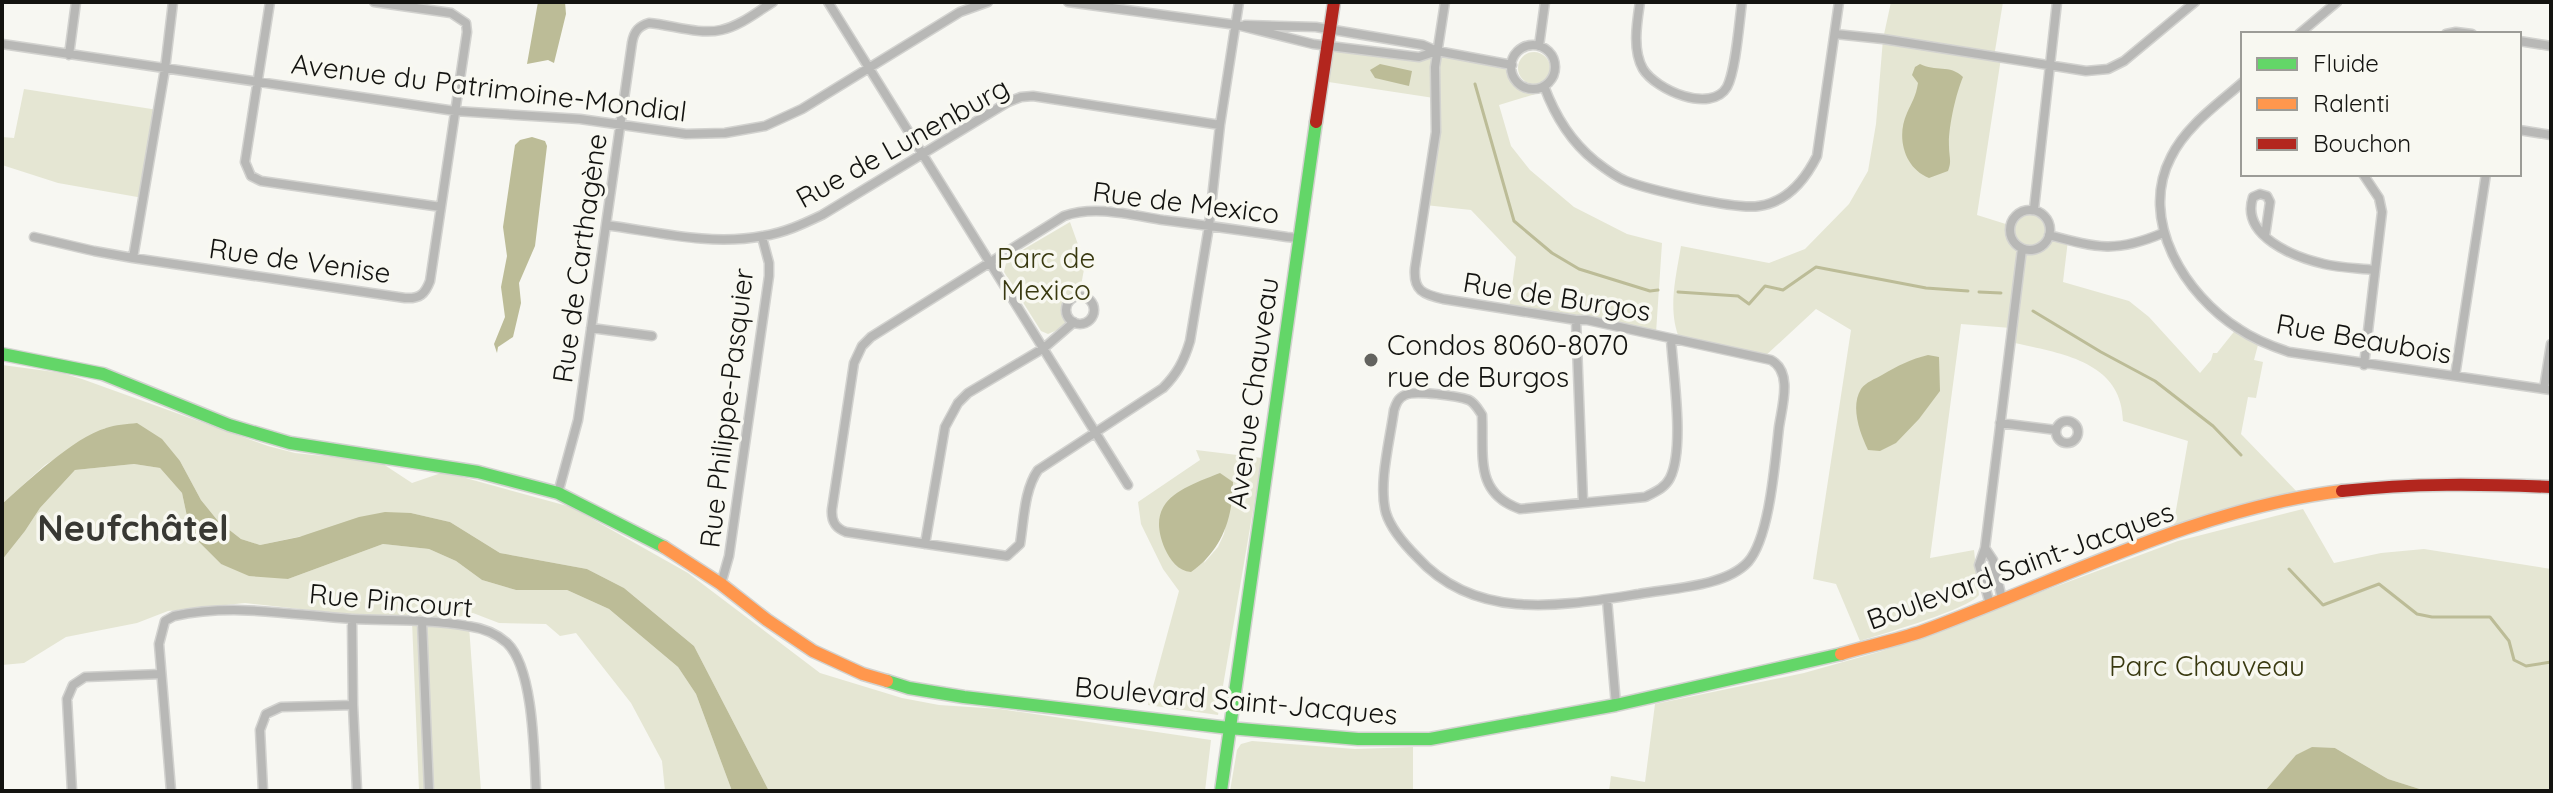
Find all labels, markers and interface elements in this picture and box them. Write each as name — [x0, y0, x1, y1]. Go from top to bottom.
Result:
legend — [2241, 32, 2521, 176]
street label: Avenue du Patrimoine-Mondial — [289, 45, 689, 129]
text: Fluide — [2313, 48, 2379, 78]
street label: Rue de Lunenburg — [789, 69, 1015, 215]
text: Ralenti — [2313, 88, 2390, 118]
text: Bouchon — [2313, 128, 2411, 158]
street label: Rue de Carthagène — [544, 131, 614, 385]
street label: Rue de Mexico — [1091, 173, 1281, 231]
street label: Rue de Venise — [207, 230, 393, 290]
park label: Parc de Mexico — [997, 240, 1095, 307]
street label: Rue de Burgos — [1461, 264, 1653, 328]
street label: Rue Philippe-Pasquier — [691, 266, 761, 550]
street label: Avenue Chauveau — [1218, 275, 1286, 511]
street label: Rue Beaubois — [2273, 305, 2455, 371]
place label: Condos 8060-8070 rue de Burgos — [1387, 327, 1629, 394]
marker: Condos 8060-8070 rue de Burgos — [1362, 351, 1380, 369]
street label: Boulevard Saint-Jacques — [1862, 493, 2178, 637]
district label: Neufchâtel — [37, 505, 229, 550]
street label: Rue Pincourt — [308, 575, 474, 625]
park label: Parc Chauveau — [2109, 648, 2305, 683]
street label: Boulevard Saint-Jacques — [1073, 668, 1399, 732]

